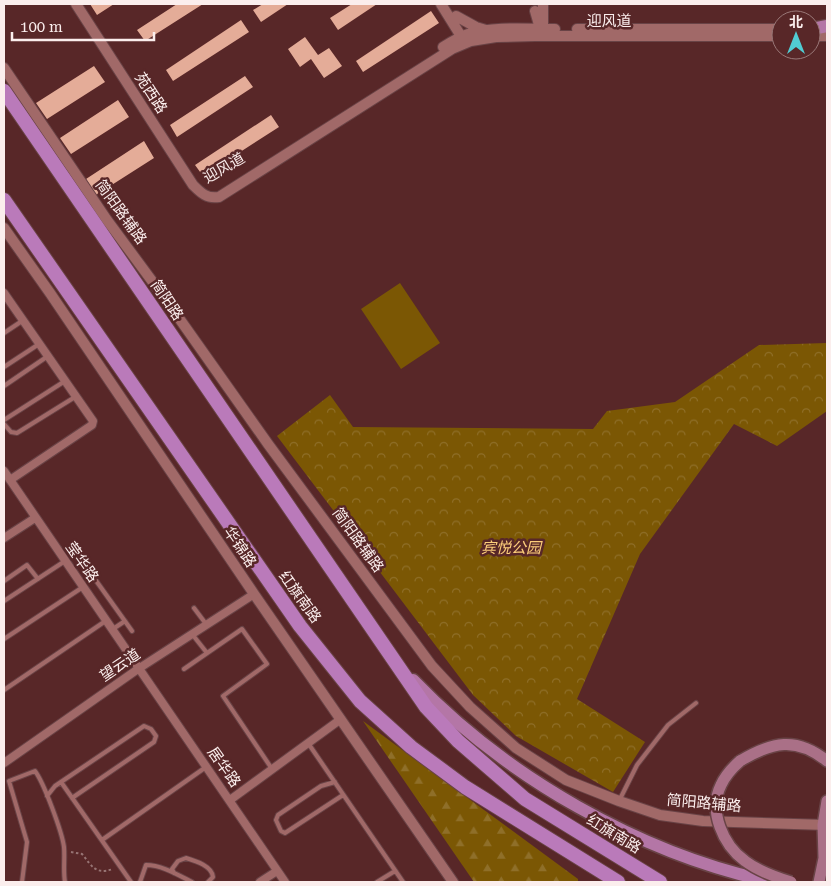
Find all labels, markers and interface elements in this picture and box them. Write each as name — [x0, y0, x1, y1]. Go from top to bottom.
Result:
scale bar — [12, 10, 155, 42]
north arrow — [771, 10, 821, 60]
street label: 迎风道 — [586, 12, 632, 30]
text: 北 — [789, 14, 803, 30]
text: 100 m — [20, 18, 63, 36]
street label: 苑西路 — [131, 69, 171, 117]
street label: 迎风道 — [200, 149, 248, 187]
street label: 简阳路辅路 — [92, 176, 150, 248]
street label: 简阳路 — [147, 276, 187, 324]
street label: 简阳路辅路 — [329, 504, 387, 576]
street label: 华锦路 — [220, 523, 260, 571]
street label: 莹华路 — [62, 538, 102, 586]
park label: 宾悦公园 — [481, 539, 543, 557]
street label: 红旗南路 — [275, 567, 325, 627]
street label: 望云道 — [96, 645, 144, 685]
street label: 居华路 — [204, 743, 244, 791]
street label: 简阳路辅路 — [666, 791, 742, 815]
street label: 红旗南路 — [584, 811, 644, 857]

